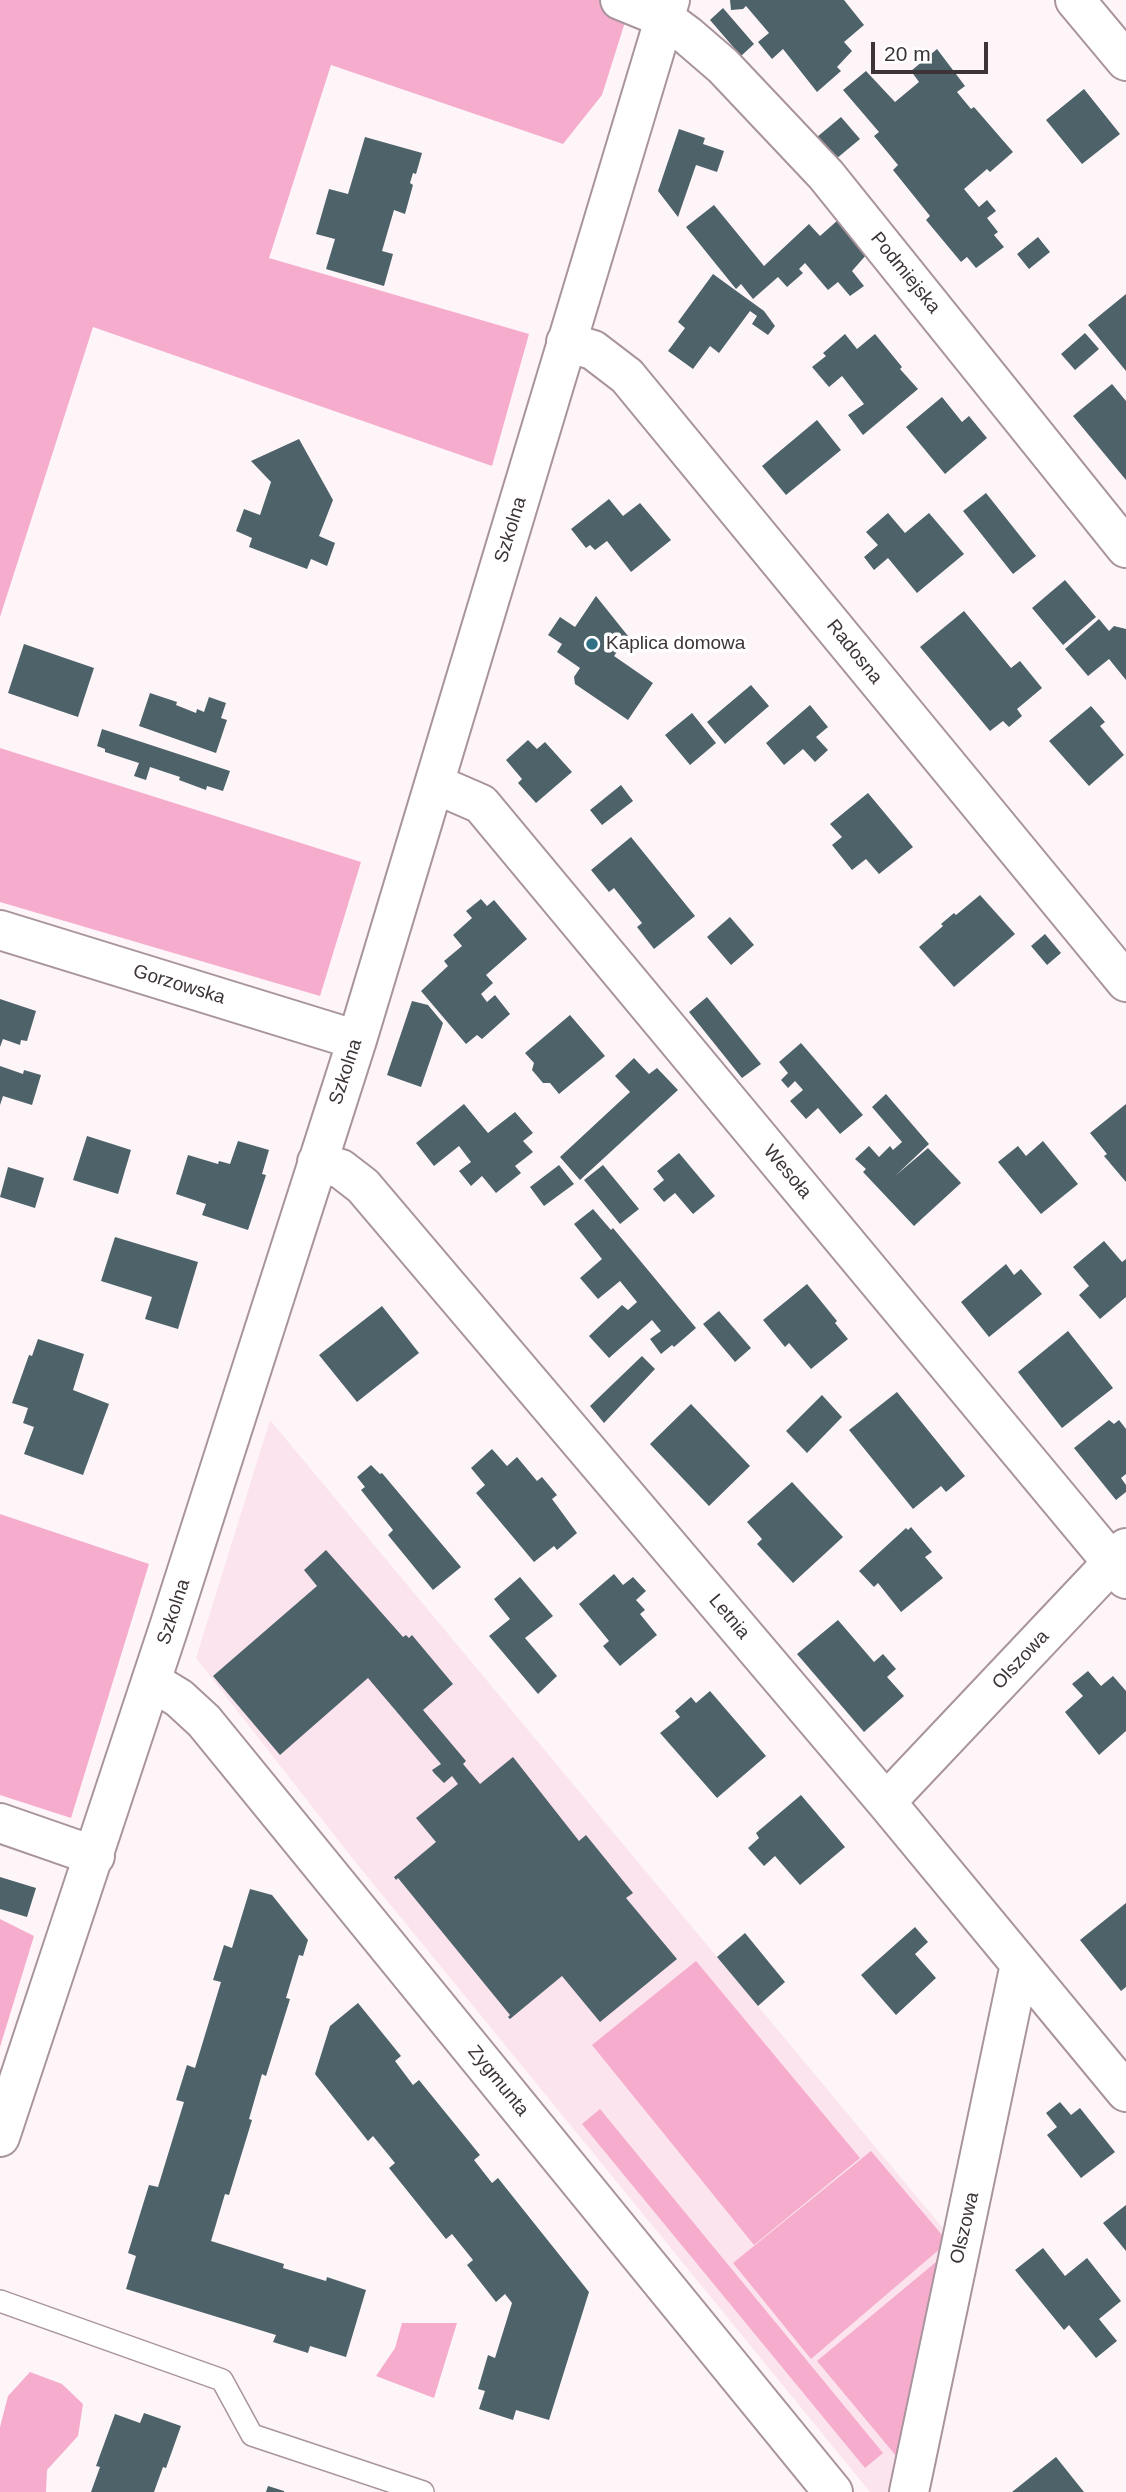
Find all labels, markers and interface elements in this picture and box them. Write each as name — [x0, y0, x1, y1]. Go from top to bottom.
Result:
scale bar — [874, 28, 991, 72]
text: 20 m — [884, 42, 931, 65]
street label: Podmiejska — [865, 228, 945, 318]
street label: Szkolna — [490, 494, 532, 566]
street label: Radosna — [821, 615, 887, 689]
place label: Kaplica domowa — [606, 633, 745, 655]
marker: Kaplica domowa — [584, 636, 600, 652]
street label: Gorzowska — [130, 960, 228, 1010]
street label: Szkolna — [325, 1036, 367, 1108]
street label: Wesoła — [758, 1141, 816, 1203]
street label: Szkolna — [153, 1576, 195, 1648]
street label: Letnia — [704, 1590, 754, 1644]
street label: Olszowa — [988, 1626, 1054, 1694]
street label: Zygmunta — [463, 2041, 533, 2121]
street label: Olszowa — [946, 2190, 984, 2266]

